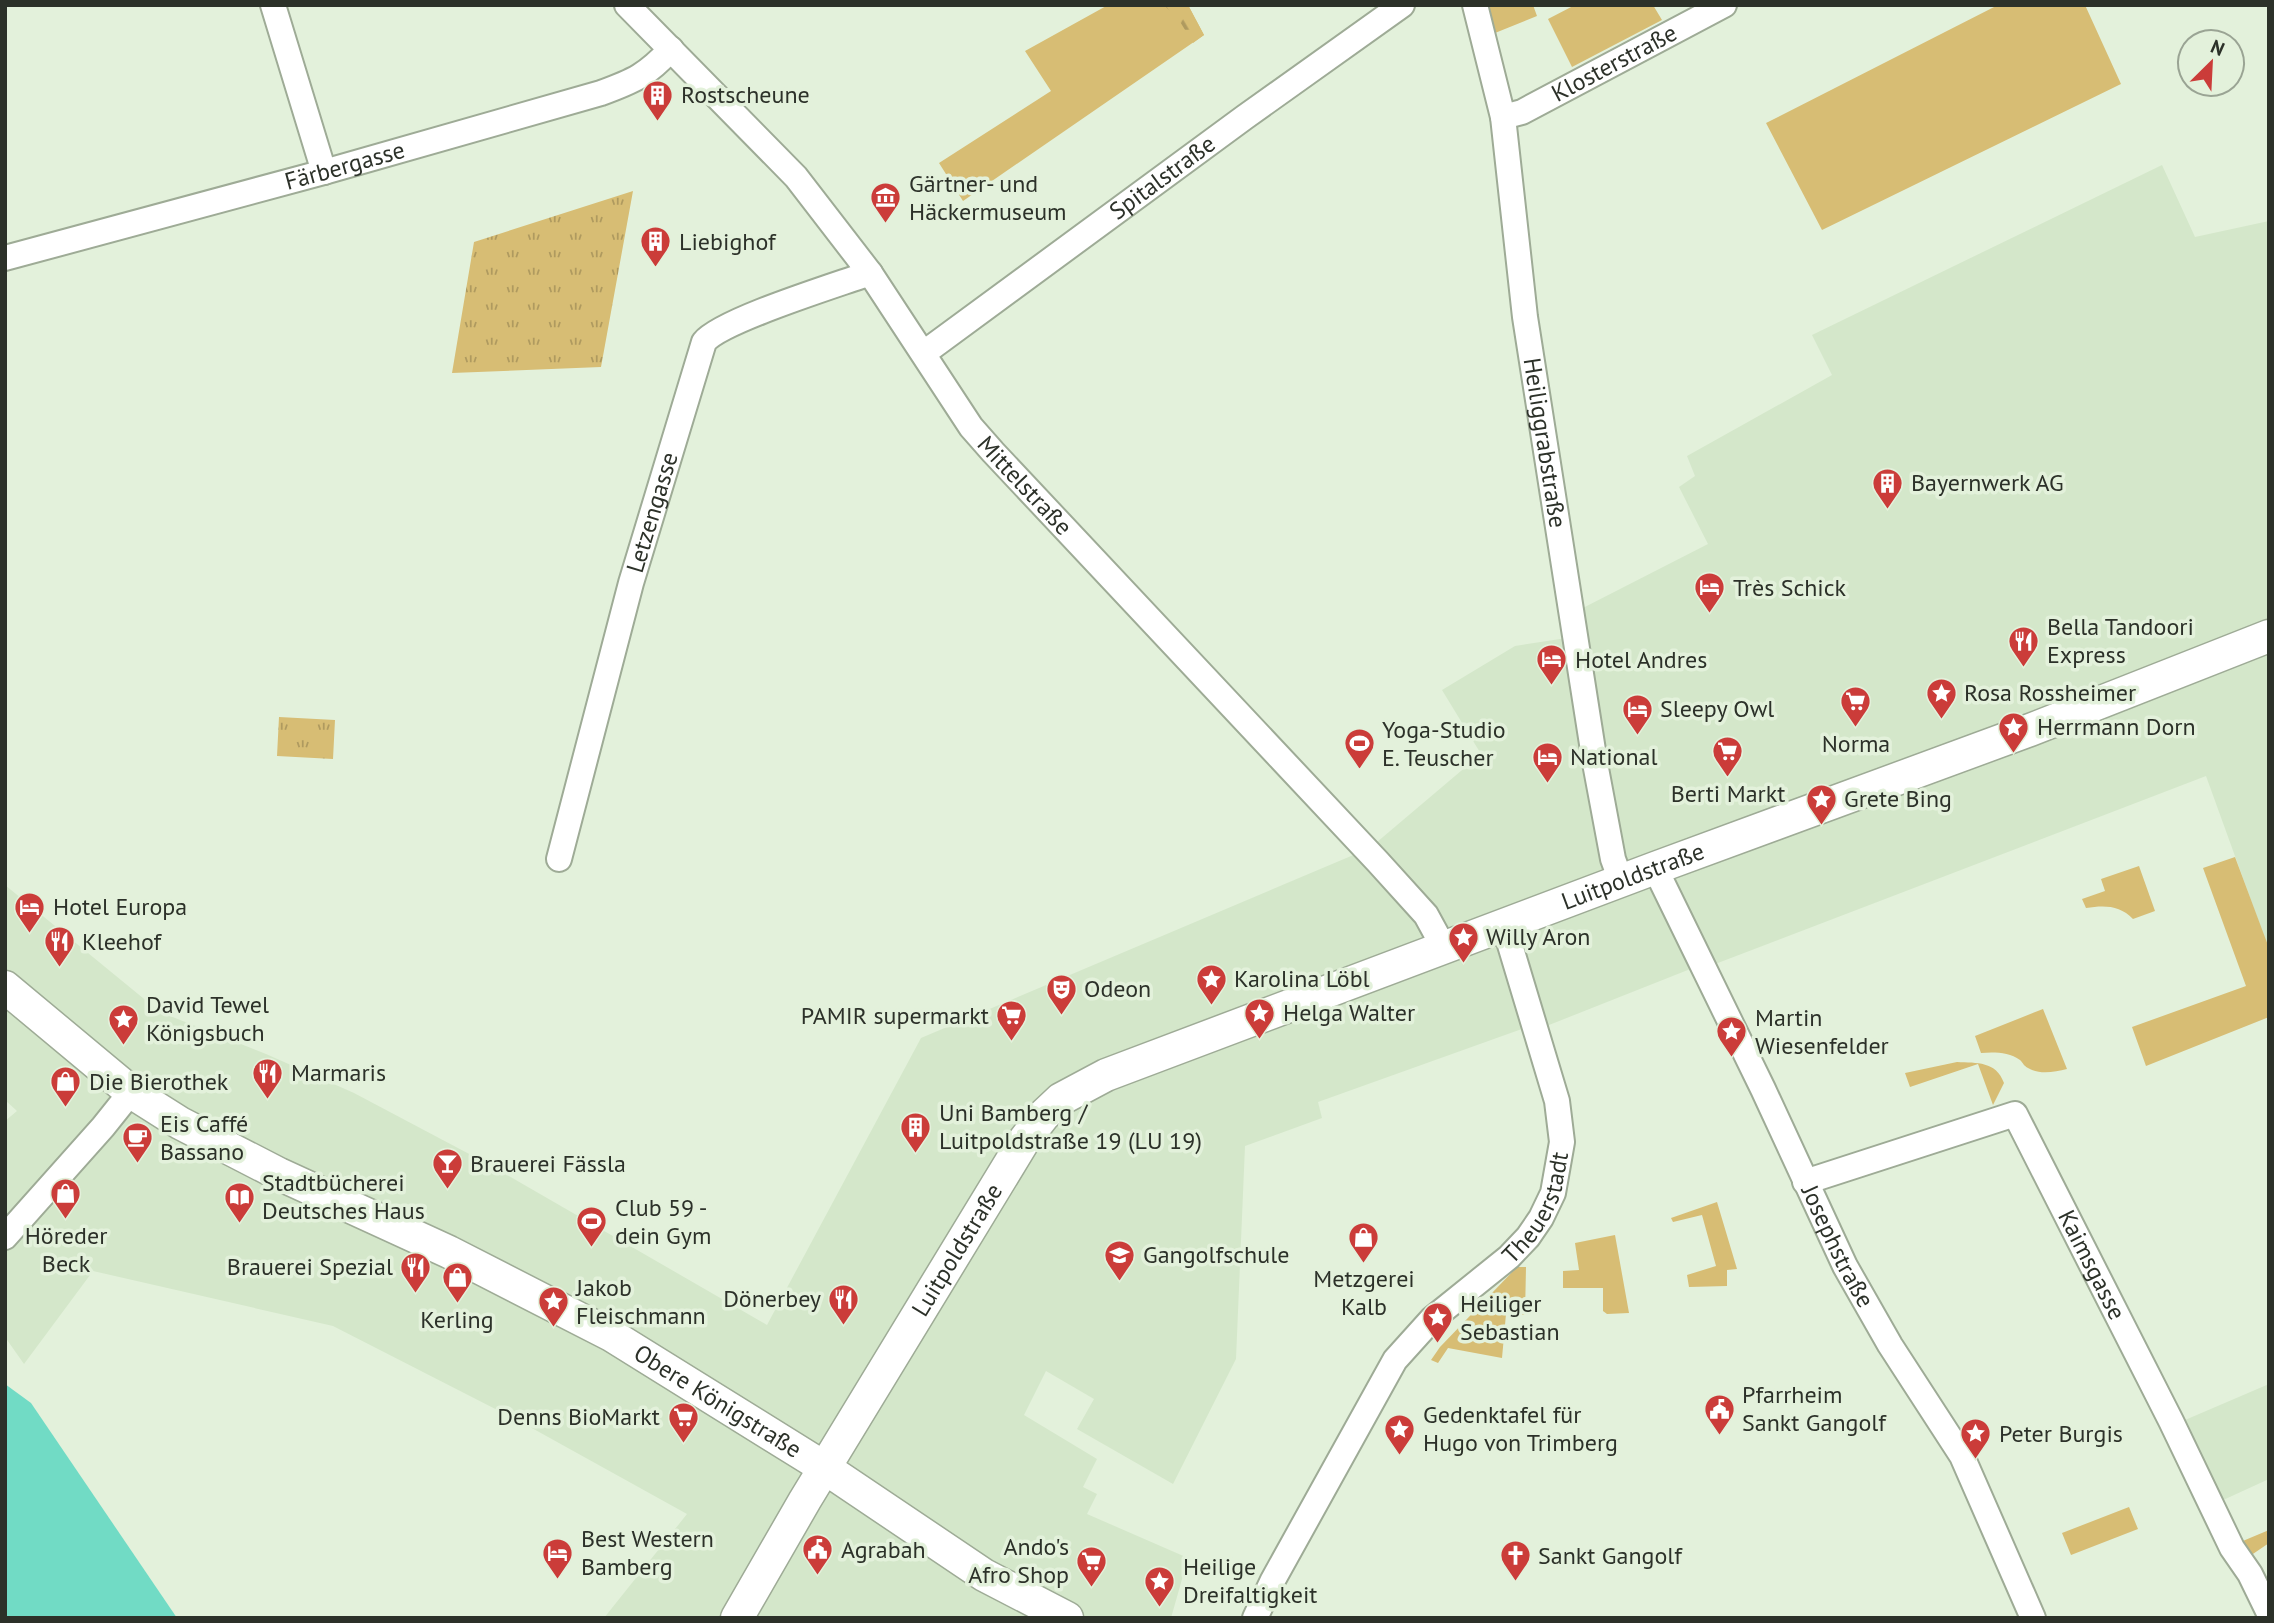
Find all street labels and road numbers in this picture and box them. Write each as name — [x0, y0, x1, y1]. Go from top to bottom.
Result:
street label: Klosterstraße — [1546, 17, 1682, 109]
street label: Spitalstraße — [1103, 128, 1221, 226]
street label: Färbergasse — [281, 134, 408, 197]
street label: Heiliggrabstraße — [1517, 355, 1574, 530]
street label: Mittelstraße — [971, 429, 1079, 542]
street label: Letzengasse — [619, 448, 685, 576]
street label: Luitpoldstraße — [1557, 835, 1708, 917]
street label: Theuerstadt — [1495, 1149, 1575, 1270]
street label: Luitpoldstraße — [905, 1178, 1009, 1322]
street label: Josephstraße — [1794, 1179, 1881, 1313]
street label: Kaimsgasse — [2051, 1205, 2133, 1325]
street label: Obere Königstraße — [628, 1337, 808, 1465]

